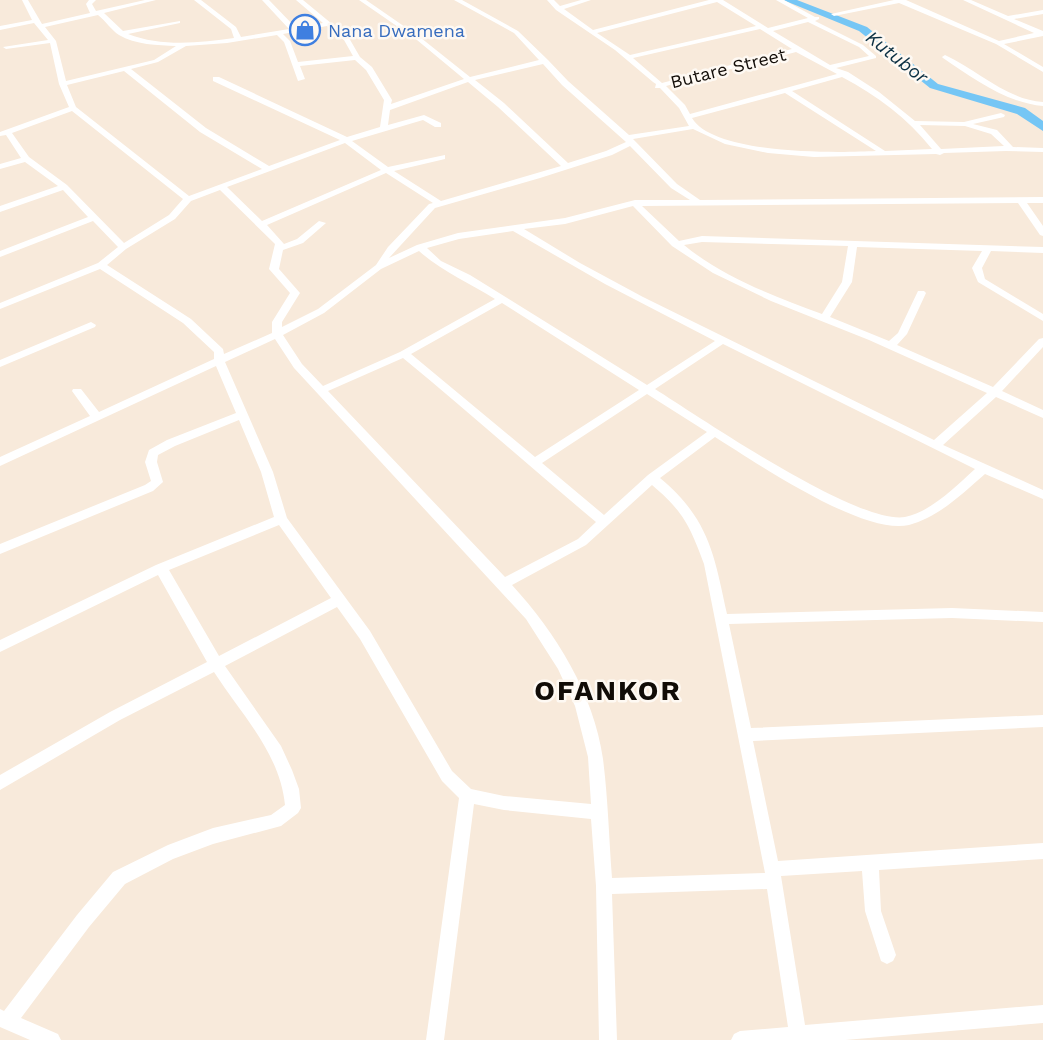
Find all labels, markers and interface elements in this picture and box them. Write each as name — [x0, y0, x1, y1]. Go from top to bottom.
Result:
shop icon: Nana Dwamena — [288, 13, 322, 47]
place label: Nana Dwamena — [328, 20, 465, 41]
water label: Kutubor — [861, 26, 933, 89]
street label: Butare Street — [668, 43, 788, 93]
district label: OFANKOR — [534, 674, 682, 707]

